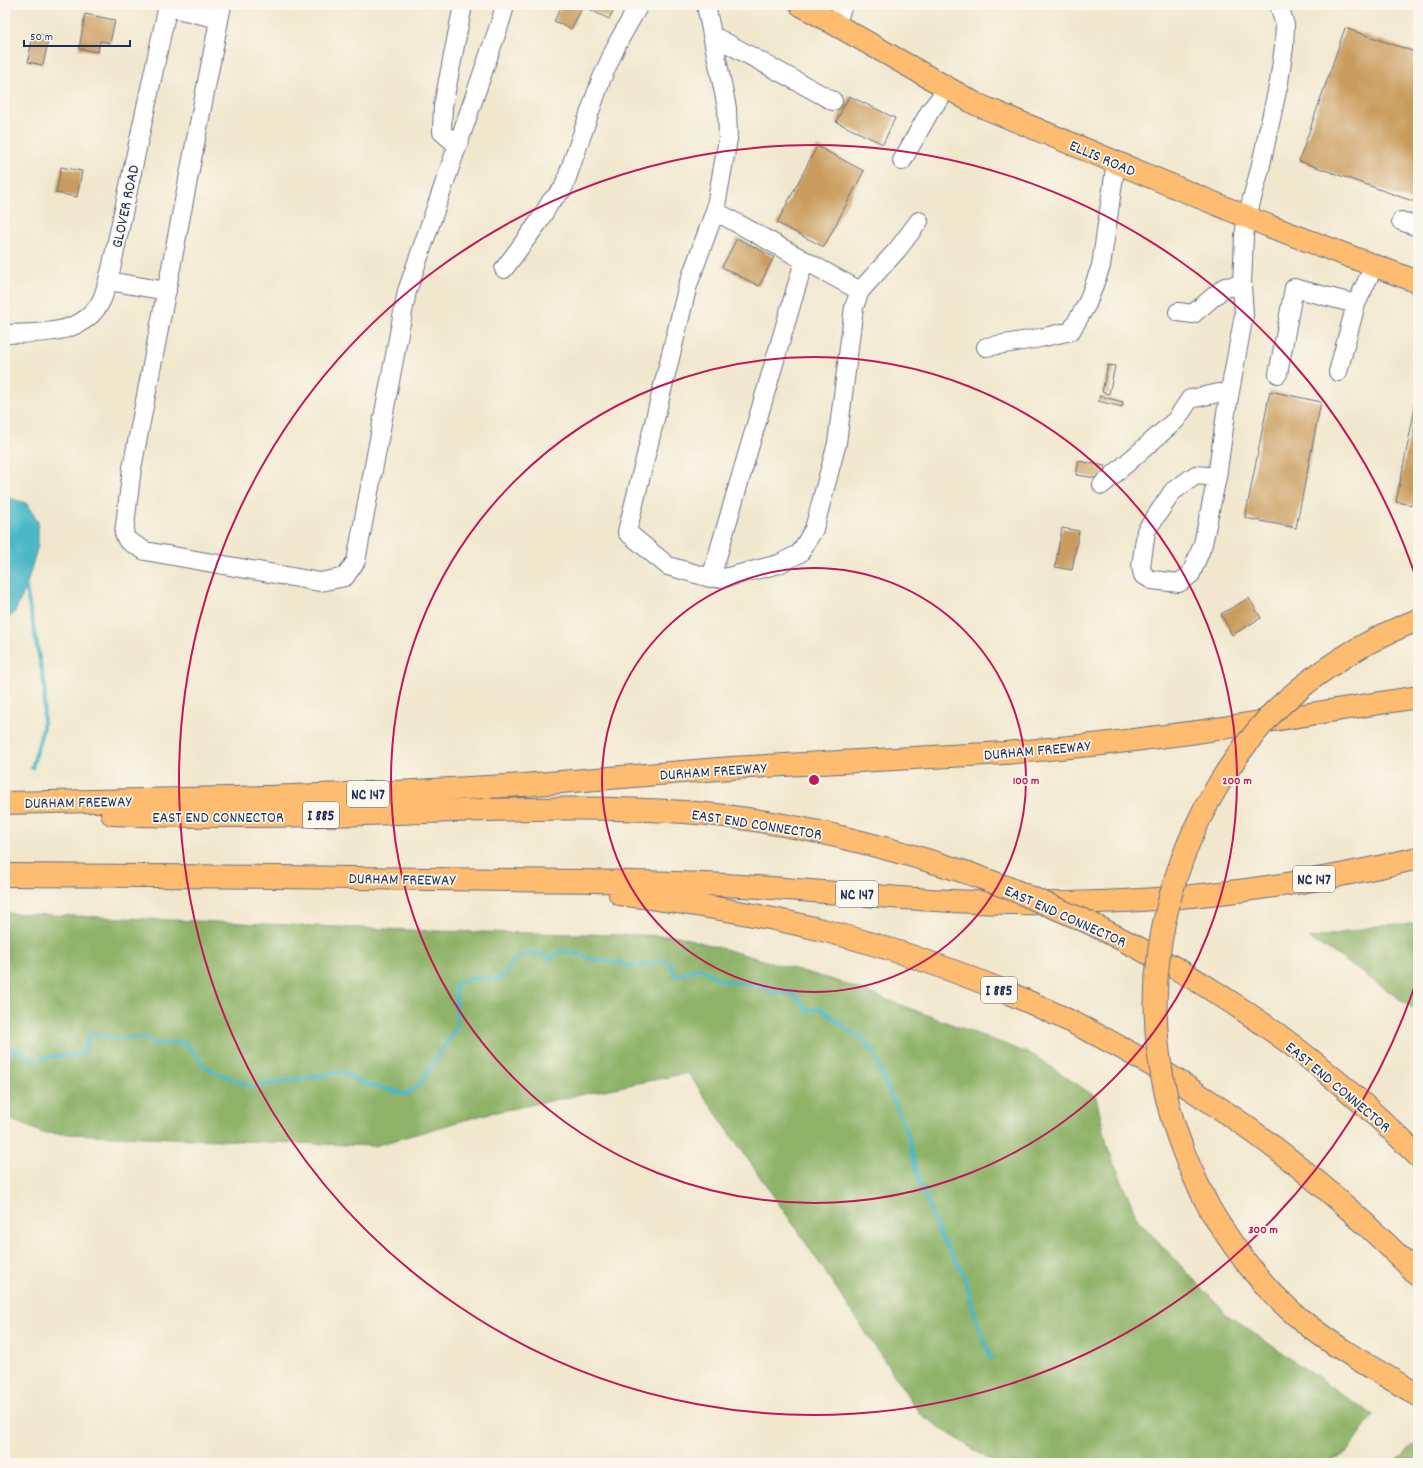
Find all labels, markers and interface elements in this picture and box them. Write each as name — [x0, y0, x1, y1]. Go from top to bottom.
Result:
scale bar — [24, 22, 130, 48]
text: 50 m — [30, 29, 53, 46]
street label: ELLIS ROAD — [1065, 135, 1139, 184]
street label: GLOVER ROAD — [106, 163, 146, 250]
street label: DURHAM FREEWAY — [983, 735, 1093, 768]
street label: DURHAM FREEWAY — [659, 757, 768, 788]
centre of rings — [807, 773, 821, 787]
text: 100 m — [1013, 773, 1039, 790]
text: 200 m — [1222, 773, 1252, 790]
road number: NC 147 — [347, 781, 389, 807]
street label: DURHAM FREEWAY — [24, 791, 133, 816]
road number: I 885 — [303, 802, 339, 828]
street label: EAST END CONNECTOR — [690, 804, 824, 847]
street label: EAST END CONNECTOR — [152, 807, 284, 830]
road number: NC 147 — [1293, 866, 1335, 892]
street label: DURHAM FREEWAY — [348, 868, 457, 893]
street label: EAST END CONNECTOR — [1000, 880, 1130, 955]
road number: NC 147 — [836, 881, 878, 907]
road number: I 885 — [981, 977, 1017, 1003]
street label: EAST END CONNECTOR — [1280, 1037, 1395, 1139]
text: 300 m — [1248, 1222, 1278, 1239]

